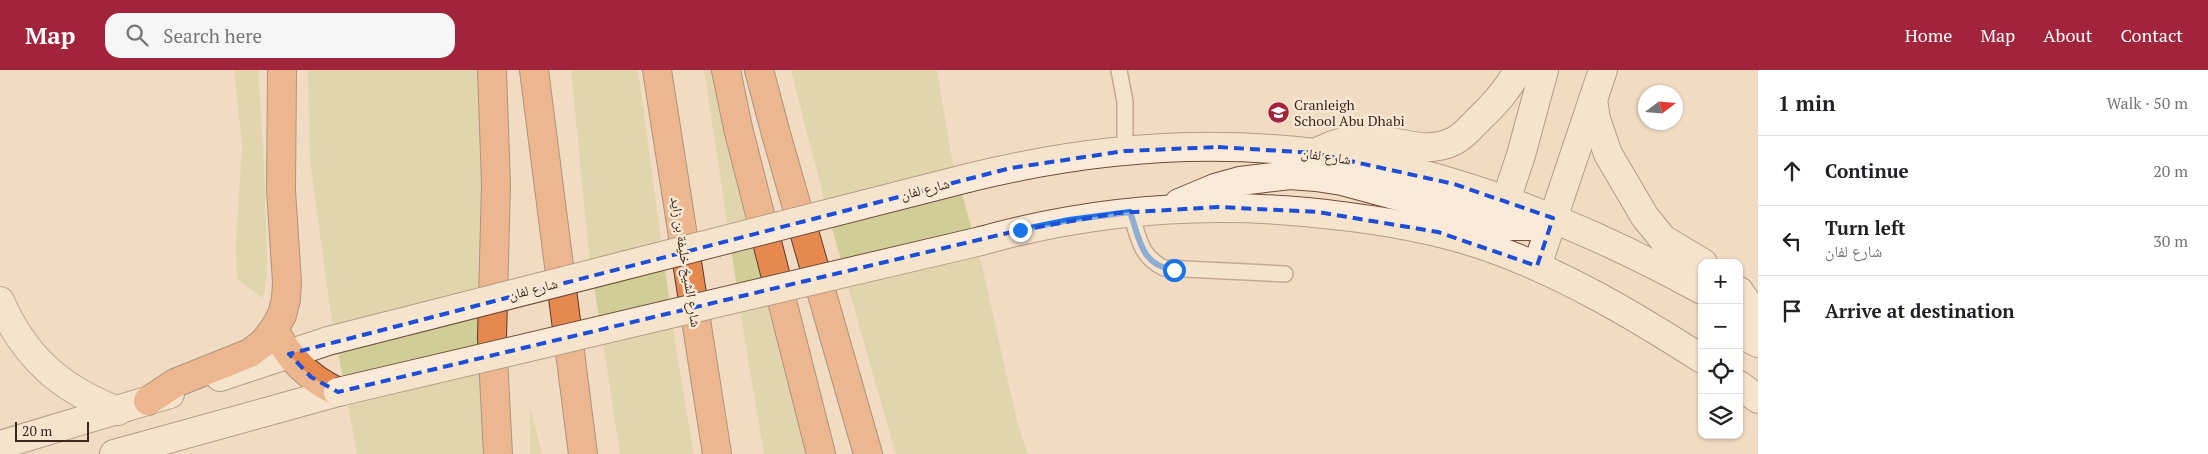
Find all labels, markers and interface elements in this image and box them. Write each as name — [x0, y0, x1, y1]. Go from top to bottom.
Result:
search box — [105, 13, 455, 58]
text: Map — [25, 19, 75, 51]
icon: search — [123, 21, 151, 49]
text: Search here — [163, 23, 262, 48]
text: Home — [1905, 23, 1952, 47]
text: Map — [1980, 23, 2015, 47]
text: About — [2043, 23, 2092, 47]
text: Contact — [2120, 23, 2183, 47]
north arrow — [1638, 85, 1683, 130]
text: 1 min — [1778, 89, 1835, 117]
text: Walk · 50 m — [2107, 92, 2188, 114]
place label: Cranleigh School Abu Dhabi — [1294, 95, 1405, 130]
school or university icon: Cranleigh School Abu Dhabi — [1266, 101, 1290, 125]
street label: شارع لفان — [1300, 143, 1352, 169]
icon: ahead — [1778, 157, 1806, 185]
text: Continue — [1825, 158, 1909, 183]
text: 20 m — [2153, 160, 2188, 182]
street label: شارع لفان — [898, 173, 952, 205]
street label: شارع الشيخ خليفة بن زايد — [666, 195, 706, 329]
text: Turn left — [1825, 215, 1906, 240]
route end — [1009, 219, 1032, 242]
icon: left — [1778, 227, 1806, 255]
text: 30 m — [2153, 230, 2188, 252]
text: شارع لفان — [1825, 240, 1882, 262]
route start — [1163, 259, 1186, 282]
map controls — [1698, 259, 1743, 439]
button: + — [1698, 259, 1743, 304]
street label: شارع لفان — [506, 273, 560, 305]
icon: arrive — [1778, 297, 1806, 325]
text: Arrive at destination — [1825, 298, 2014, 323]
button: − — [1698, 304, 1743, 349]
button: locate — [1698, 349, 1743, 394]
button: layers — [1698, 394, 1743, 439]
scale bar — [15, 419, 89, 442]
text: 20 m — [22, 421, 52, 440]

